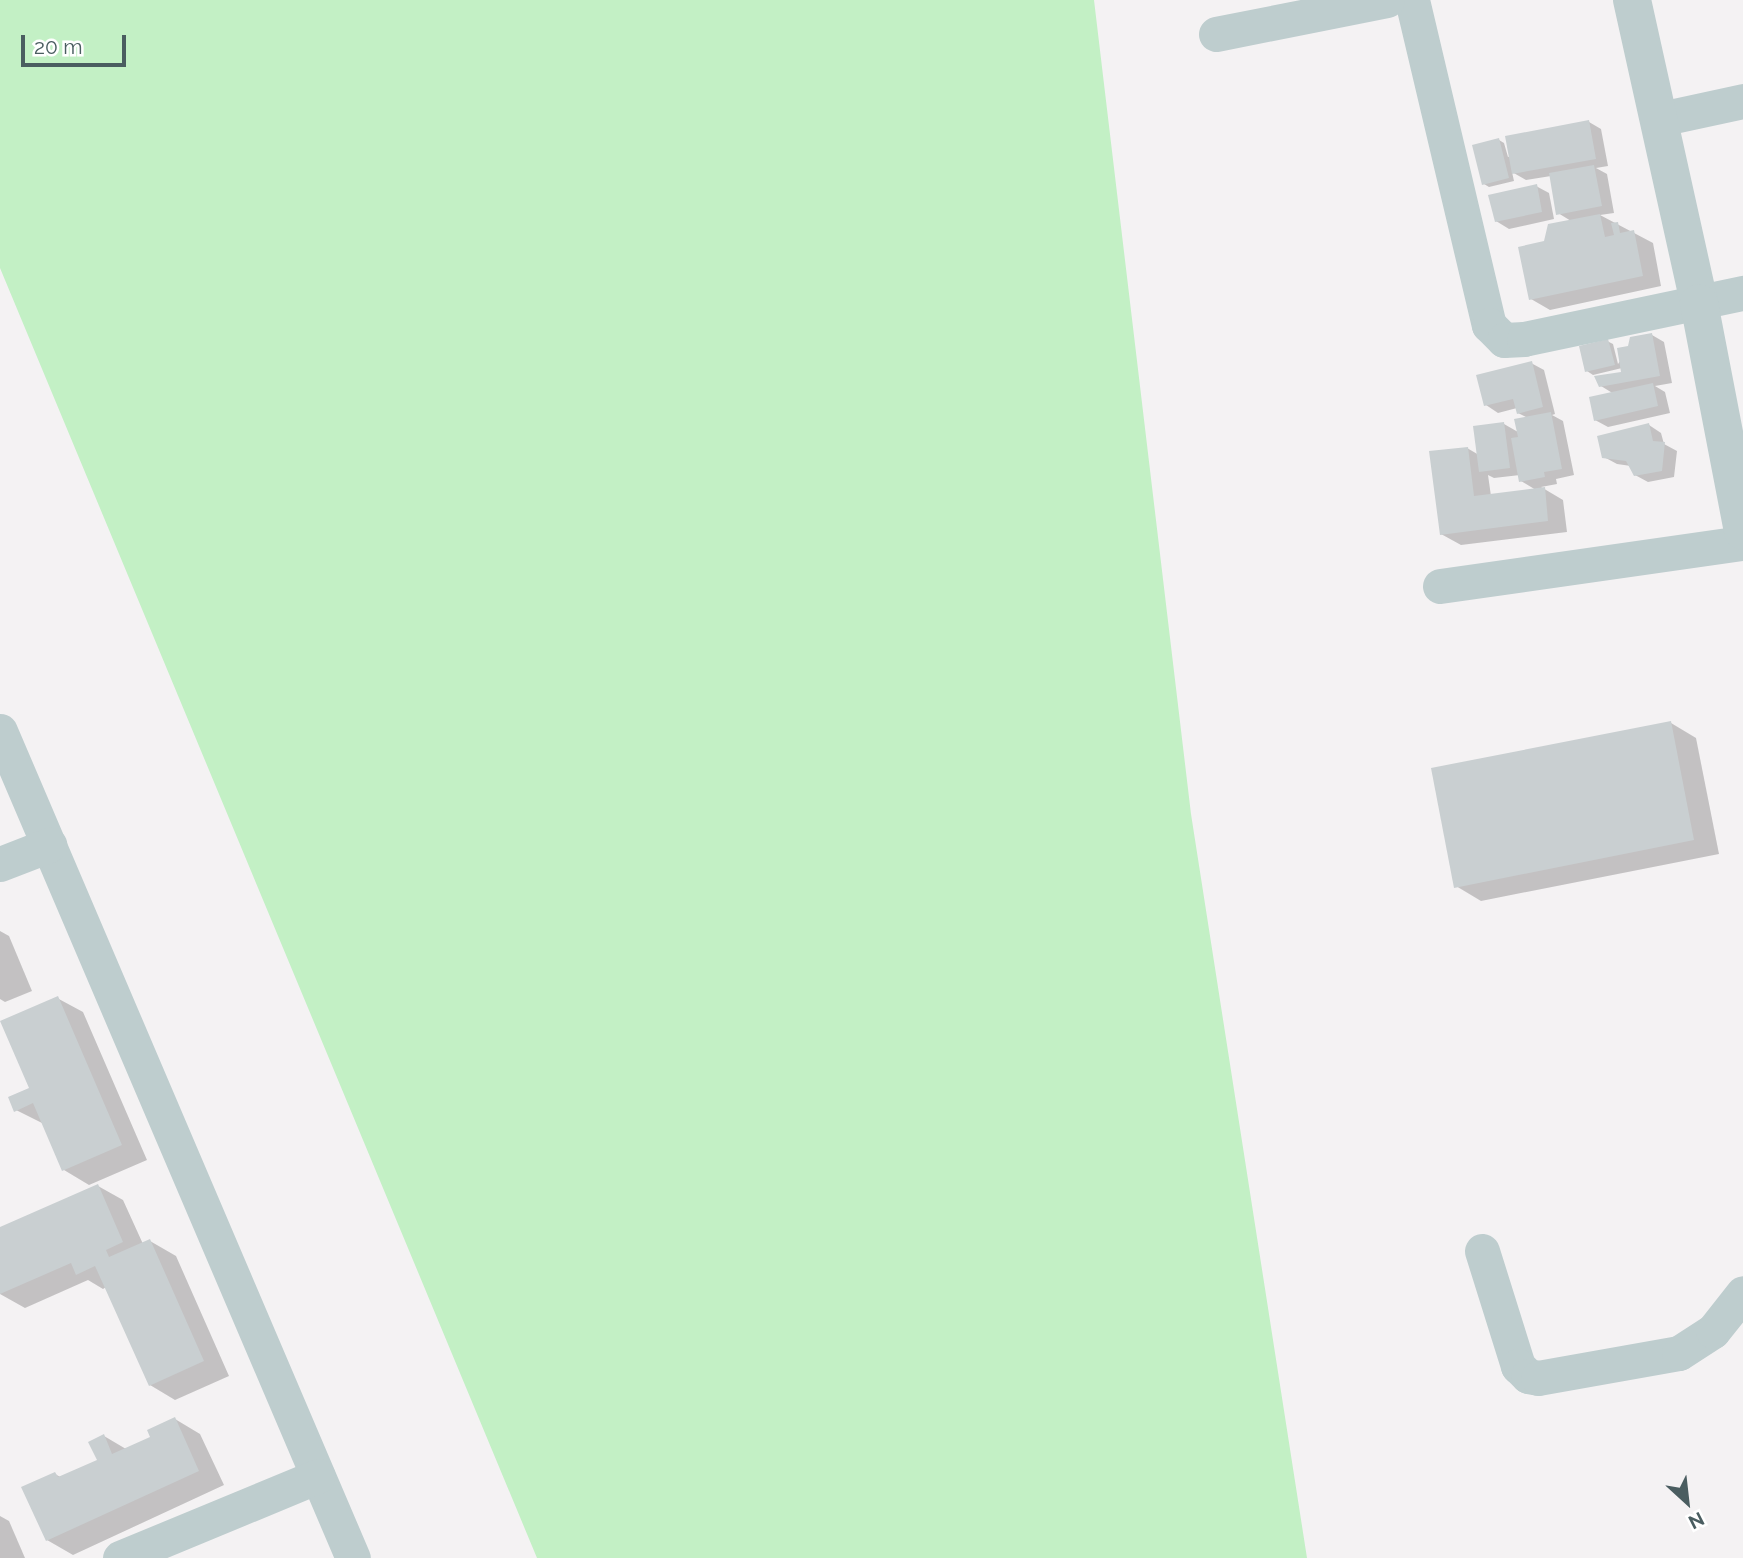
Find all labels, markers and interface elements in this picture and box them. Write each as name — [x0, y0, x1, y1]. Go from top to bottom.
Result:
scale bar — [24, 21, 130, 65]
text: 20 m — [34, 34, 82, 59]
north arrow — [1652, 1467, 1722, 1537]
text: N — [1685, 1508, 1708, 1534]

